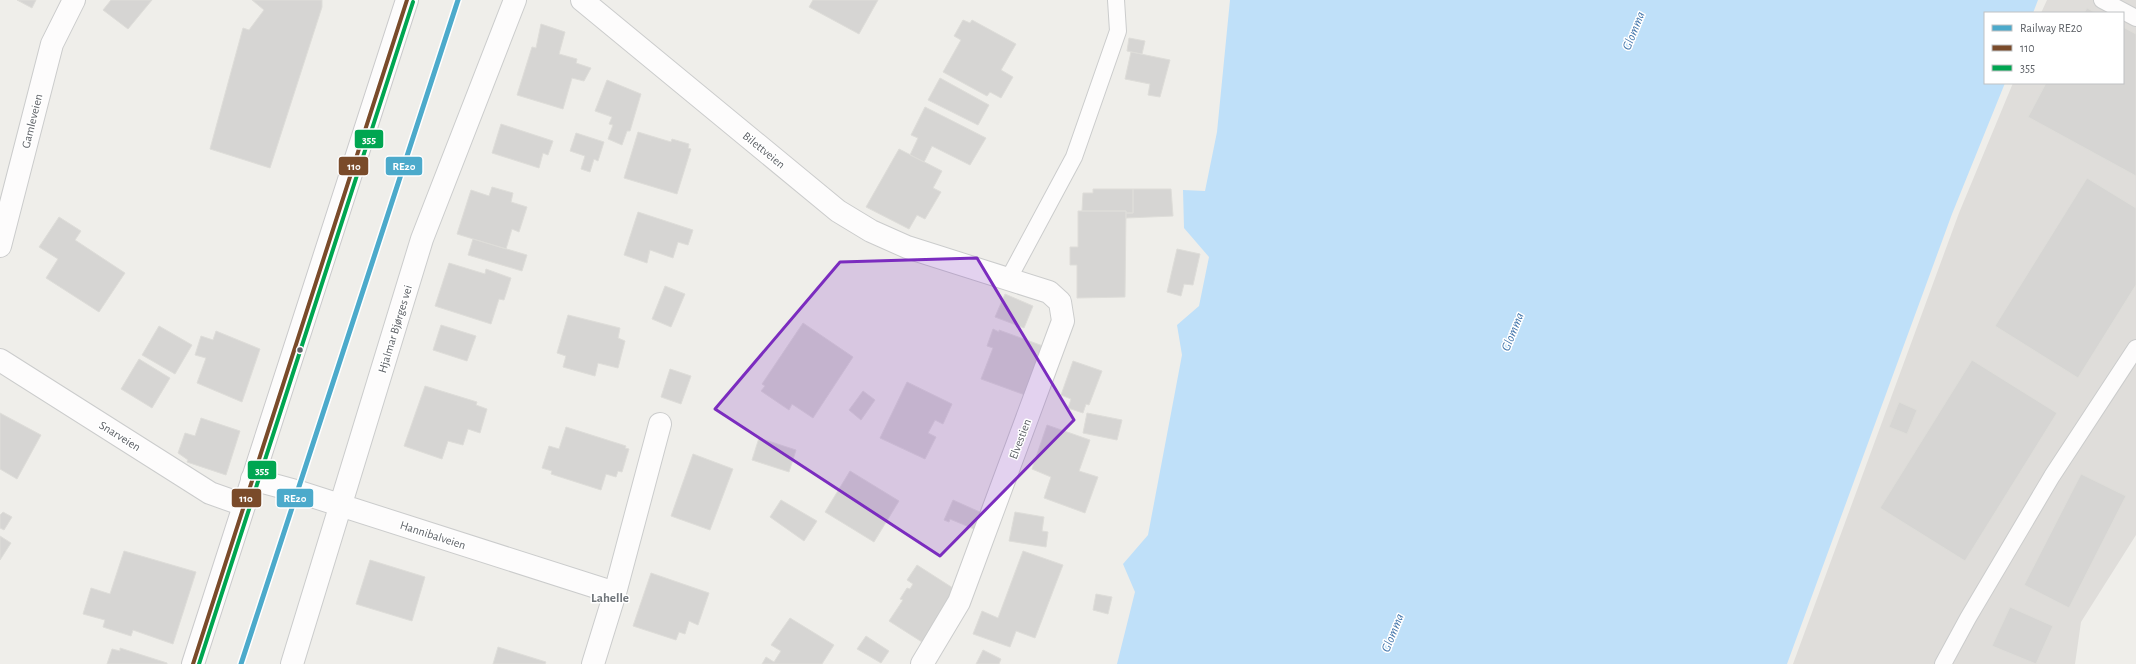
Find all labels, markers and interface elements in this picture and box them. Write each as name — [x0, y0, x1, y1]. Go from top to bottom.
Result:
water label: Glomma — [1620, 10, 1648, 52]
legend — [1984, 12, 2124, 84]
text: Railway RE20 — [2020, 22, 2082, 35]
text: 110 — [2020, 42, 2035, 54]
text: 355 — [2020, 62, 2035, 74]
street label: Gamleveien — [19, 93, 45, 149]
line badge: 355 — [354, 129, 384, 149]
street label: Bilettveien — [741, 129, 787, 171]
text: 355 — [362, 134, 376, 145]
line badge: 110 — [338, 156, 369, 176]
line badge: RE20 — [385, 156, 423, 176]
text: 110 — [347, 161, 361, 172]
text: RE20 — [392, 161, 416, 172]
street label: Hjalmar Bjørges vei — [376, 284, 415, 375]
water label: Glomma — [1499, 311, 1527, 353]
unlabelled marker — [295, 345, 305, 355]
street label: Elvestien — [1007, 417, 1033, 461]
street label: Snarveien — [97, 419, 143, 453]
line badge: 355 — [247, 460, 277, 480]
text: 355 — [255, 465, 269, 476]
line badge: 110 — [231, 488, 262, 508]
line badge: RE20 — [276, 488, 314, 508]
text: 110 — [239, 493, 253, 504]
text: RE20 — [283, 493, 307, 504]
street label: Hannibalveien — [399, 519, 467, 551]
district label: Lahelle — [591, 592, 629, 605]
water label: Glomma — [1379, 612, 1407, 654]

